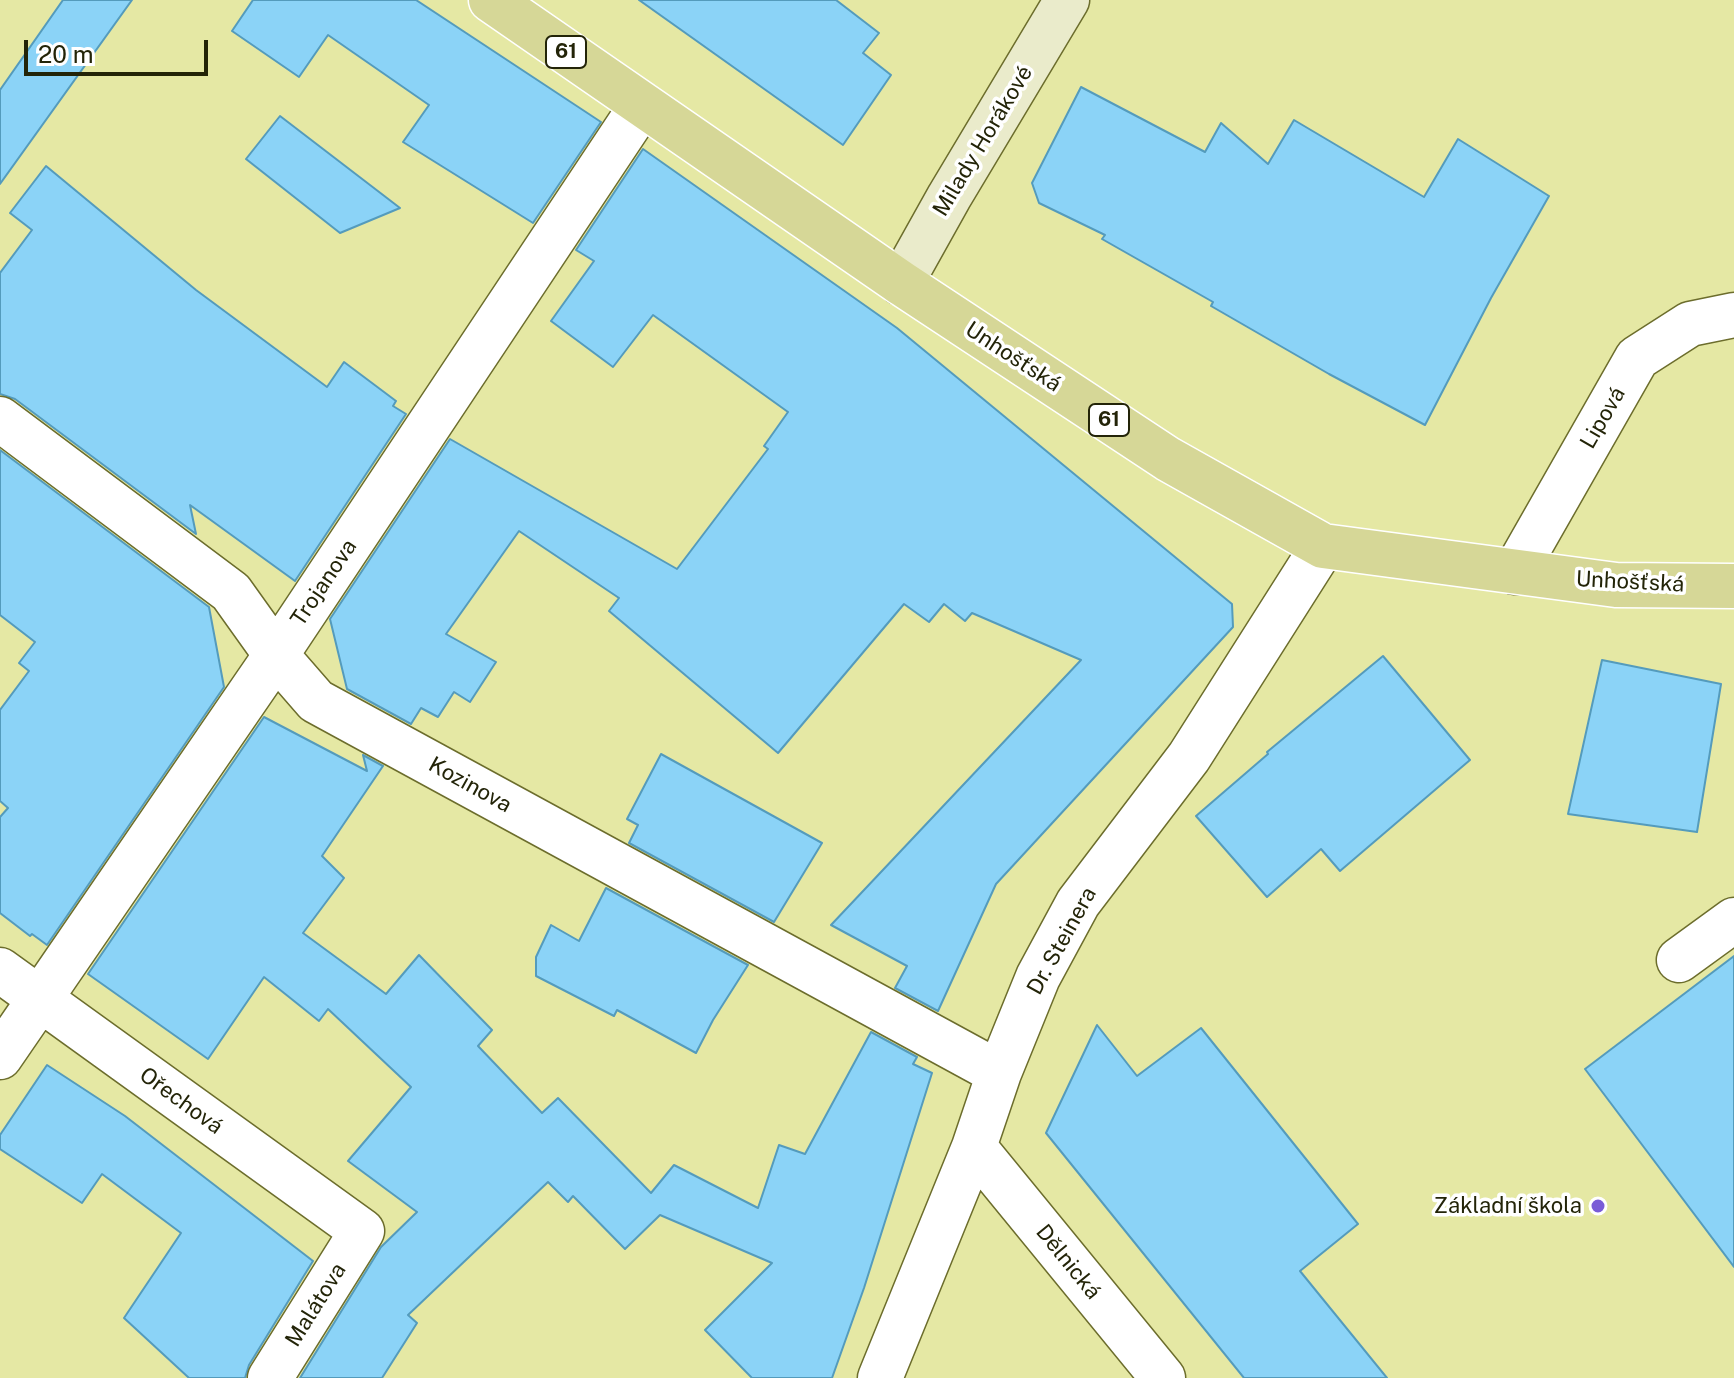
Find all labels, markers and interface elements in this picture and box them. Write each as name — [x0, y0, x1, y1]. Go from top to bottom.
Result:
scale bar — [28, 24, 212, 74]
road number: 61 — [546, 36, 586, 68]
text: 20 m — [38, 40, 94, 68]
street label: Milady Horákové — [928, 61, 1038, 221]
street label: Unhošťská — [960, 316, 1066, 398]
street label: Lipová — [1575, 383, 1631, 453]
road number: 61 — [1089, 404, 1129, 436]
street label: Trojanova — [285, 535, 363, 631]
street label: Unhošťská — [1575, 566, 1685, 598]
street label: Kozinova — [424, 751, 516, 819]
street label: Dr. Steinera — [1022, 883, 1102, 999]
street label: Ořechová — [134, 1062, 228, 1140]
place label: Základní škola — [1434, 1193, 1582, 1219]
marker: Základní škola — [1589, 1197, 1607, 1215]
street label: Dělnická — [1030, 1219, 1106, 1305]
street label: Malátova — [280, 1258, 352, 1352]

